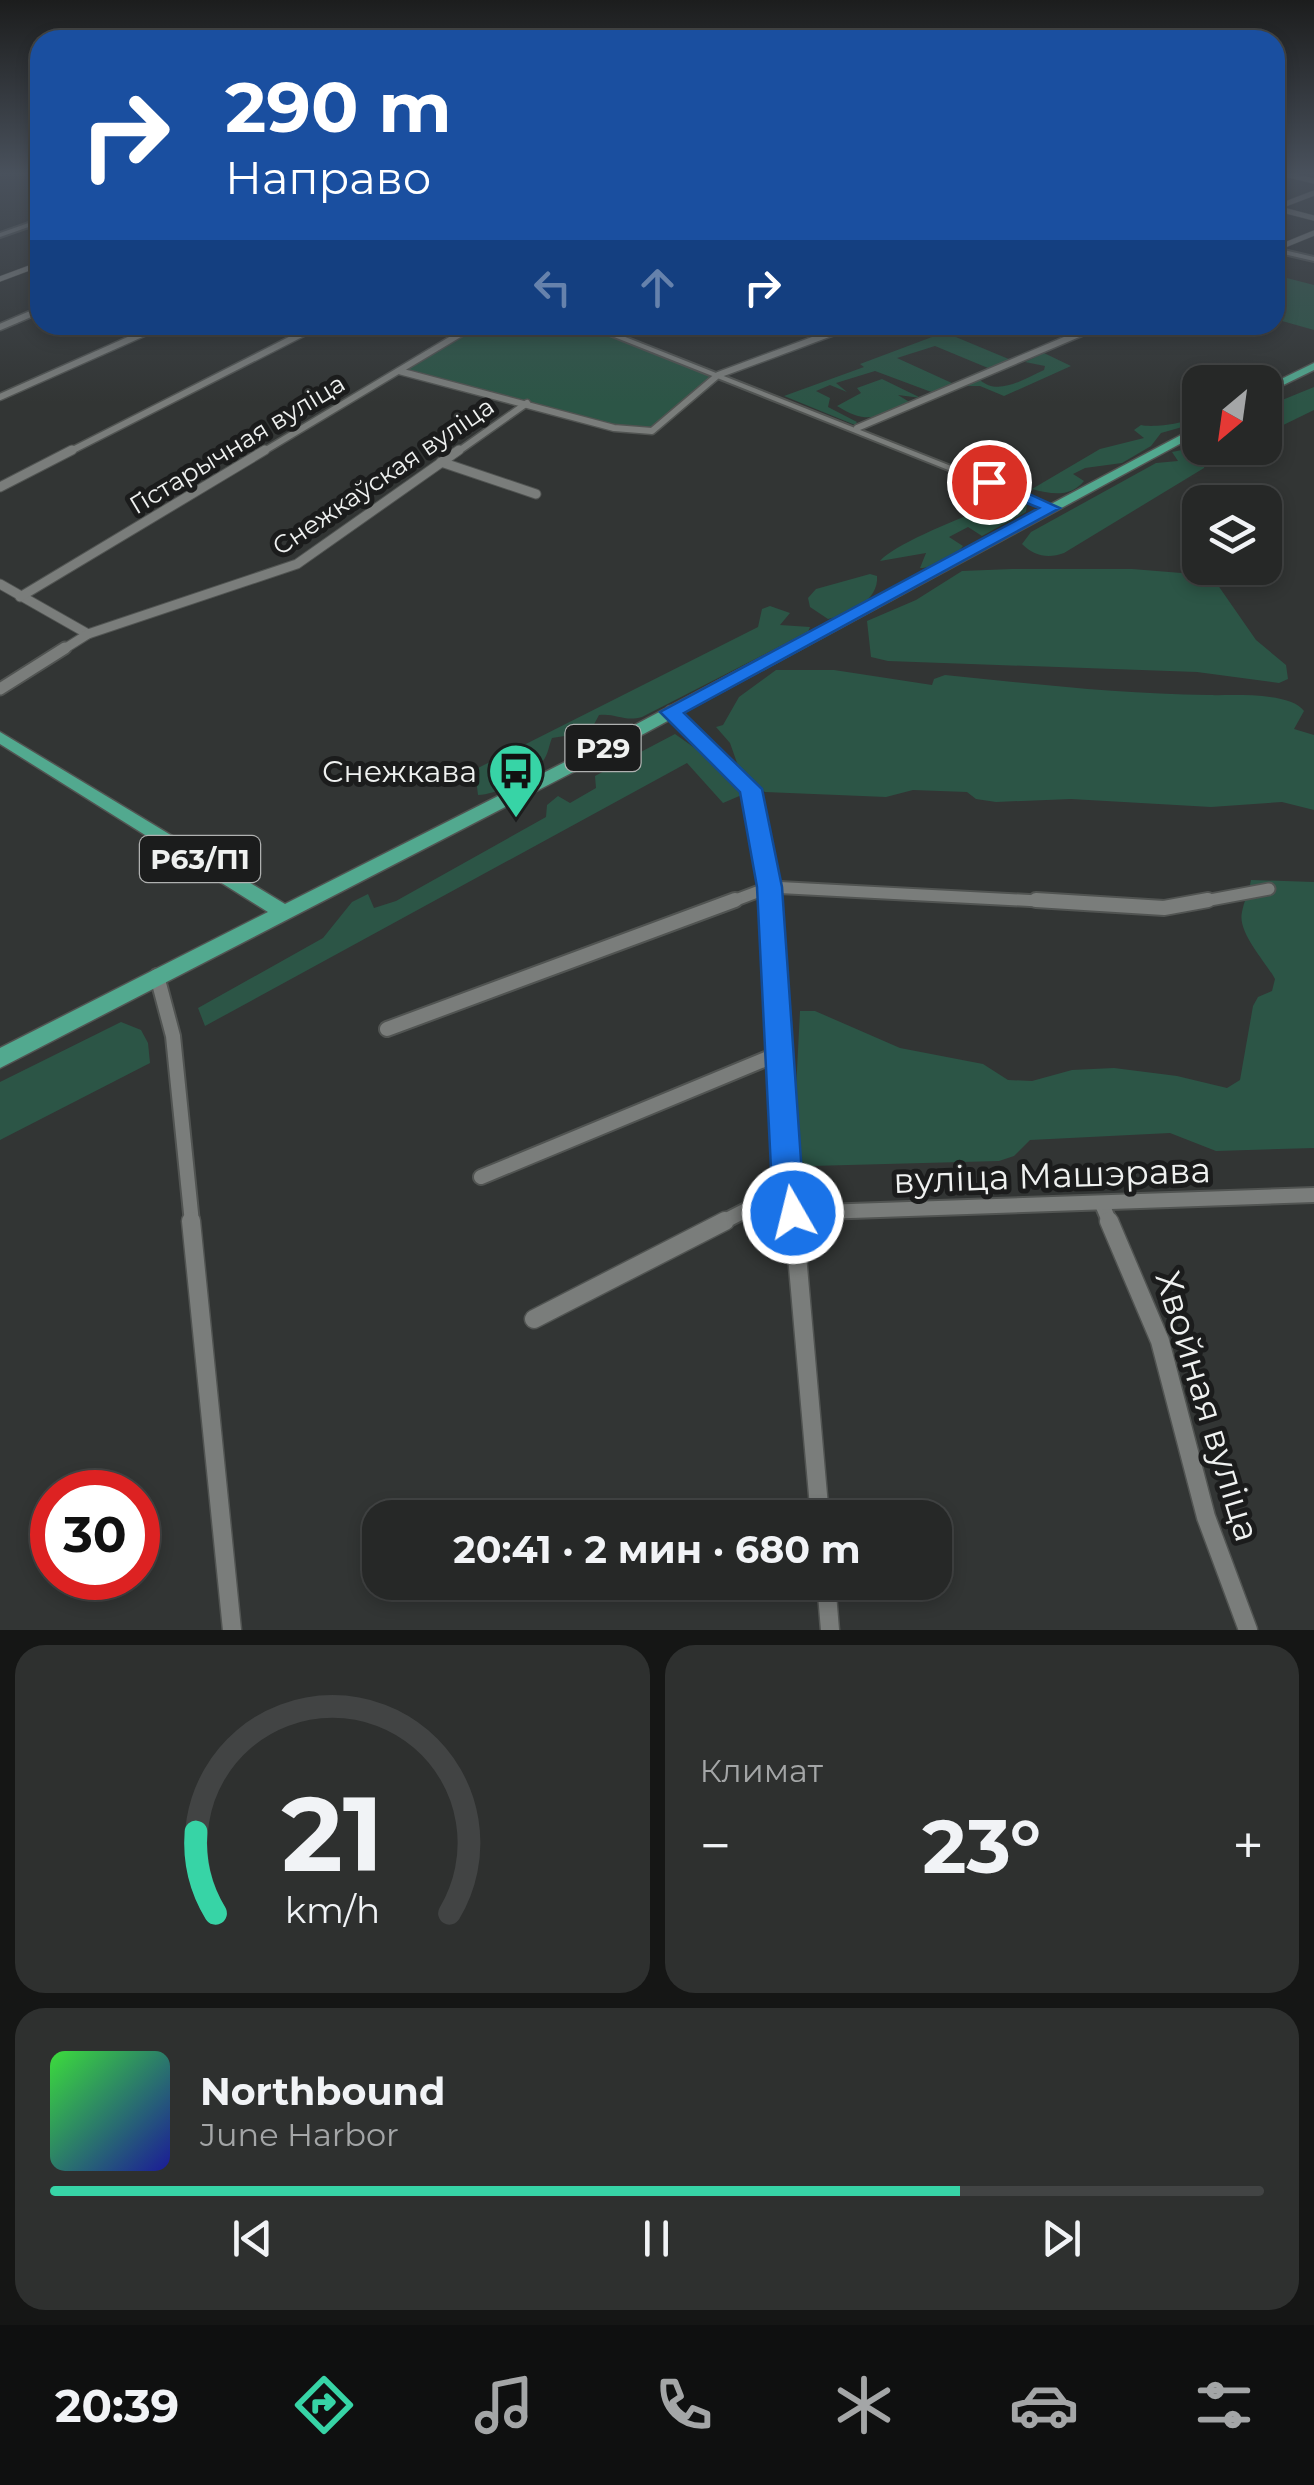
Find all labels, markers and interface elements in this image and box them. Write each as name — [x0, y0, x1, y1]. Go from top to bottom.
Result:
text: 290 m — [225, 64, 452, 150]
icon: right — [60, 70, 190, 200]
text: Направо — [225, 150, 431, 205]
icon: left — [525, 260, 580, 315]
icon: ahead — [630, 260, 685, 315]
icon: right — [735, 260, 790, 315]
north arrow — [1182, 365, 1282, 465]
map controls — [1182, 365, 1282, 585]
street label: Гістарычная вуліца — [124, 368, 350, 520]
street label: Снежкаўская вуліца — [267, 391, 499, 561]
pin — [947, 440, 1032, 525]
icon: arrive — [962, 455, 1017, 510]
button: layers — [1182, 485, 1282, 585]
road number: Р29 — [566, 725, 640, 771]
bus stop icon: Снежкава — [486, 741, 546, 820]
place label: Снежкава — [322, 753, 477, 790]
road number: Р63/П1 — [140, 836, 260, 882]
street label: вуліца Машэрава — [892, 1148, 1212, 1202]
position arrow — [741, 1161, 845, 1265]
street label: Хвойная вуліца — [1146, 1266, 1270, 1546]
speed limit sign: 30 — [30, 1470, 160, 1600]
text: 20:41 · 2 мин · 680 m — [453, 1526, 861, 1573]
text: Климат — [700, 1751, 823, 1790]
text: 21 — [281, 1770, 383, 1897]
text: 23° — [922, 1800, 1041, 1892]
text: − — [700, 1812, 731, 1879]
text: + — [1232, 1812, 1264, 1879]
text: km/h — [285, 1888, 380, 1932]
text: Northbound — [200, 2068, 445, 2115]
text: June Harbor — [200, 2115, 399, 2154]
icon: previous — [225, 2211, 280, 2266]
icon: pause — [629, 2211, 684, 2266]
icon: next — [1034, 2211, 1089, 2266]
icon: directions — [289, 2370, 359, 2440]
icon: music — [469, 2370, 539, 2440]
icon: phone — [649, 2370, 719, 2440]
icon: climate — [829, 2370, 899, 2440]
icon: car — [1009, 2370, 1079, 2440]
icon: filters — [1189, 2370, 1259, 2440]
text: 20:39 — [55, 2378, 179, 2433]

